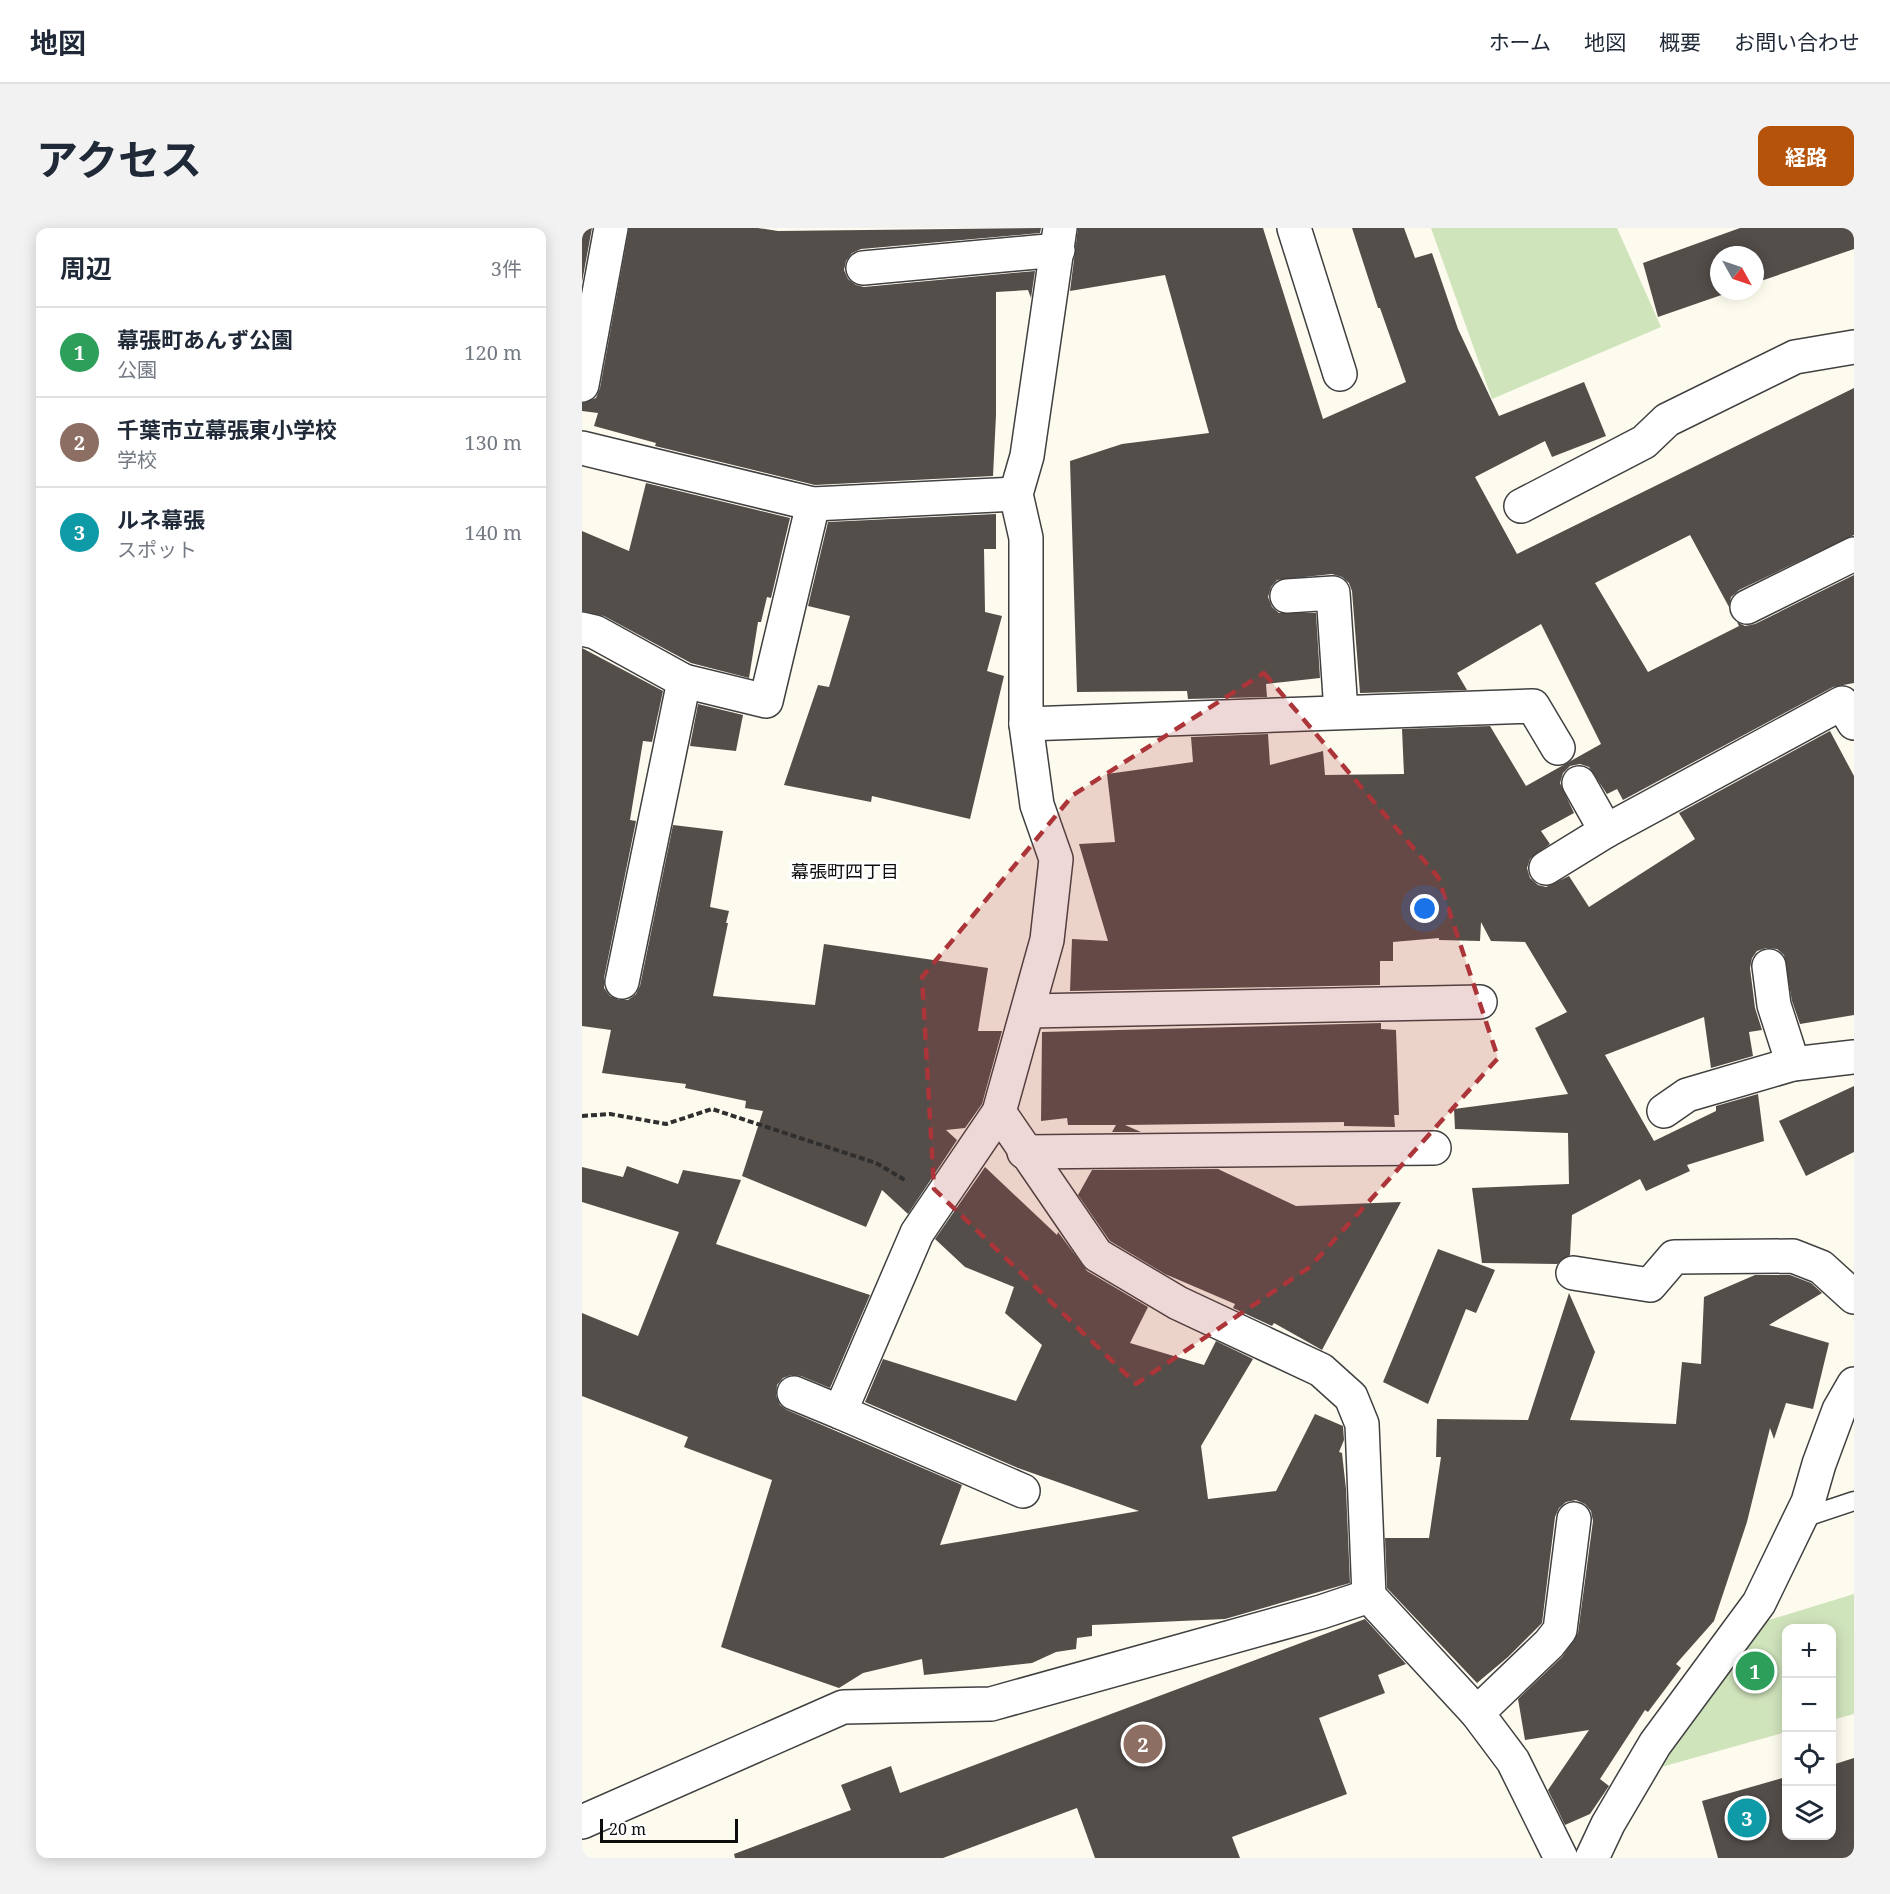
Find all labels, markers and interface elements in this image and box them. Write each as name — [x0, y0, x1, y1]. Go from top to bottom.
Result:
text: 地図 — [30, 23, 86, 61]
text: ホーム — [1489, 28, 1551, 56]
text: 地図 — [1584, 28, 1626, 56]
text: 概要 — [1659, 28, 1701, 56]
text: お問い合わせ — [1734, 28, 1860, 56]
button: 経路 — [1758, 126, 1854, 186]
text: アクセス — [36, 130, 202, 187]
north arrow — [1710, 246, 1764, 300]
text: 周辺 — [60, 250, 112, 286]
text: 3件 — [491, 255, 522, 282]
text: 幕張町あんず公園 — [117, 324, 293, 354]
text: 1 — [74, 339, 85, 366]
text: 120 m — [464, 339, 522, 366]
text: 公園 — [117, 356, 157, 383]
text: 千葉市立幕張東小学校 — [117, 414, 337, 444]
text: 2 — [74, 429, 85, 456]
text: 130 m — [464, 429, 522, 456]
text: 学校 — [117, 446, 157, 473]
text: ルネ幕張 — [117, 504, 205, 534]
text: 3 — [74, 519, 85, 546]
text: 140 m — [464, 519, 522, 546]
text: スポット — [117, 536, 197, 563]
district label: 幕張町四丁目 — [791, 859, 899, 883]
your location — [1410, 894, 1439, 923]
map controls — [1782, 1624, 1836, 1840]
button: + — [1782, 1624, 1836, 1678]
pin: 1 — [1736, 1648, 1774, 1694]
button: − — [1782, 1678, 1836, 1732]
pin: 2 — [1124, 1722, 1162, 1766]
button: locate — [1782, 1732, 1836, 1786]
button: layers — [1782, 1786, 1836, 1840]
pin: 3 — [1728, 1796, 1766, 1840]
scale bar — [600, 1816, 738, 1844]
text: 20 m — [609, 1818, 646, 1840]

